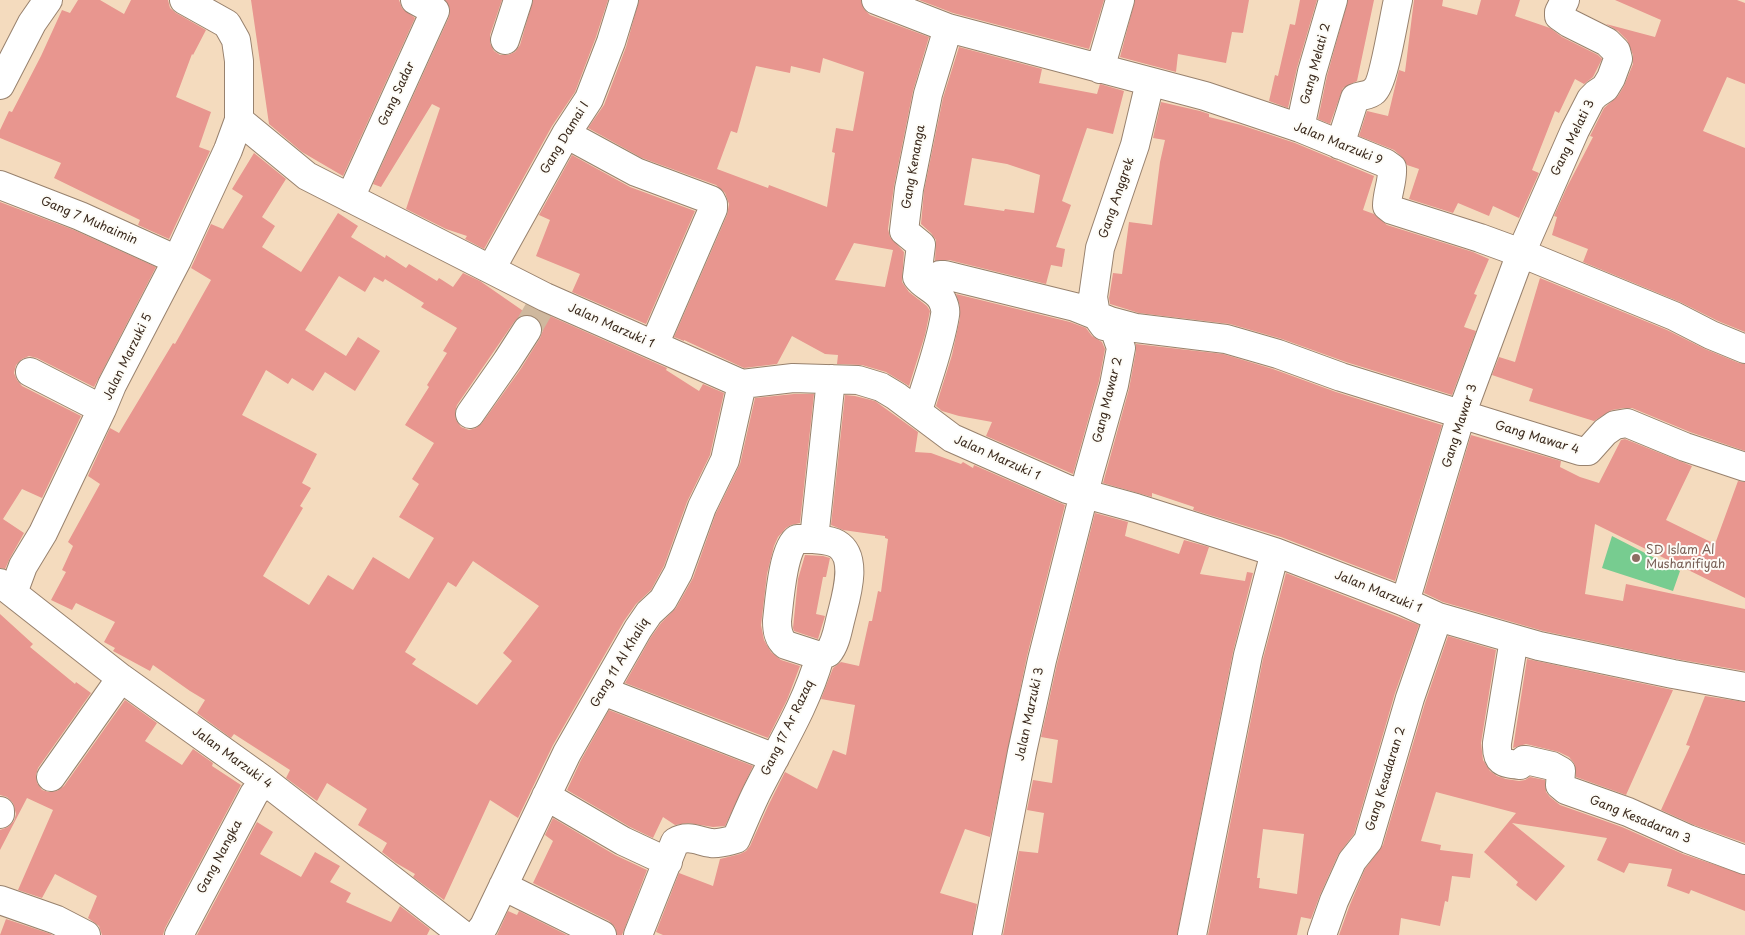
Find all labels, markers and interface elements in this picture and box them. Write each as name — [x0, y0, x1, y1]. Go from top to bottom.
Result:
street label: Gang Melati 2 — [1298, 22, 1334, 106]
street label: Gang Sadar — [376, 60, 418, 128]
street label: Gang Melati 3 — [1548, 97, 1598, 179]
street label: Gang Damai I — [538, 99, 592, 177]
street label: Jalan Marzuki 9 — [1292, 120, 1384, 168]
street label: Gang Kenanga — [900, 124, 928, 210]
street label: Gang Anggrek — [1096, 156, 1138, 240]
street label: Gang 7 Muhaimin — [38, 194, 140, 248]
street label: Jalan Marzuki 1 — [566, 301, 656, 351]
street label: Jalan Marzuki 5 — [101, 311, 155, 403]
street label: Gang Mawar 2 — [1090, 356, 1126, 444]
street label: Gang Mawar 3 — [1440, 382, 1480, 470]
street label: Gang Mawar 4 — [1493, 418, 1581, 458]
street label: Jalan Marzuki 1 — [952, 433, 1042, 483]
place label: SD Islam Al Mushanifiyah — [1646, 544, 1725, 572]
marker: SD Islam Al Mushanifiyah — [1630, 552, 1642, 564]
street label: Jalan Marzuki 1 — [1332, 568, 1424, 616]
street label: Gang 11 Al Khaliq — [588, 616, 652, 710]
street label: Jalan Marzuki 3 — [1013, 666, 1047, 762]
street label: Gang 17 Ar Razaq — [759, 678, 817, 778]
street label: Jalan Marzuki 4 — [189, 724, 275, 792]
street label: Gang Kesadaran 2 — [1363, 725, 1409, 833]
street label: Gang Kesadaran 3 — [1587, 793, 1693, 847]
street label: Gang Nangka — [195, 818, 245, 896]

